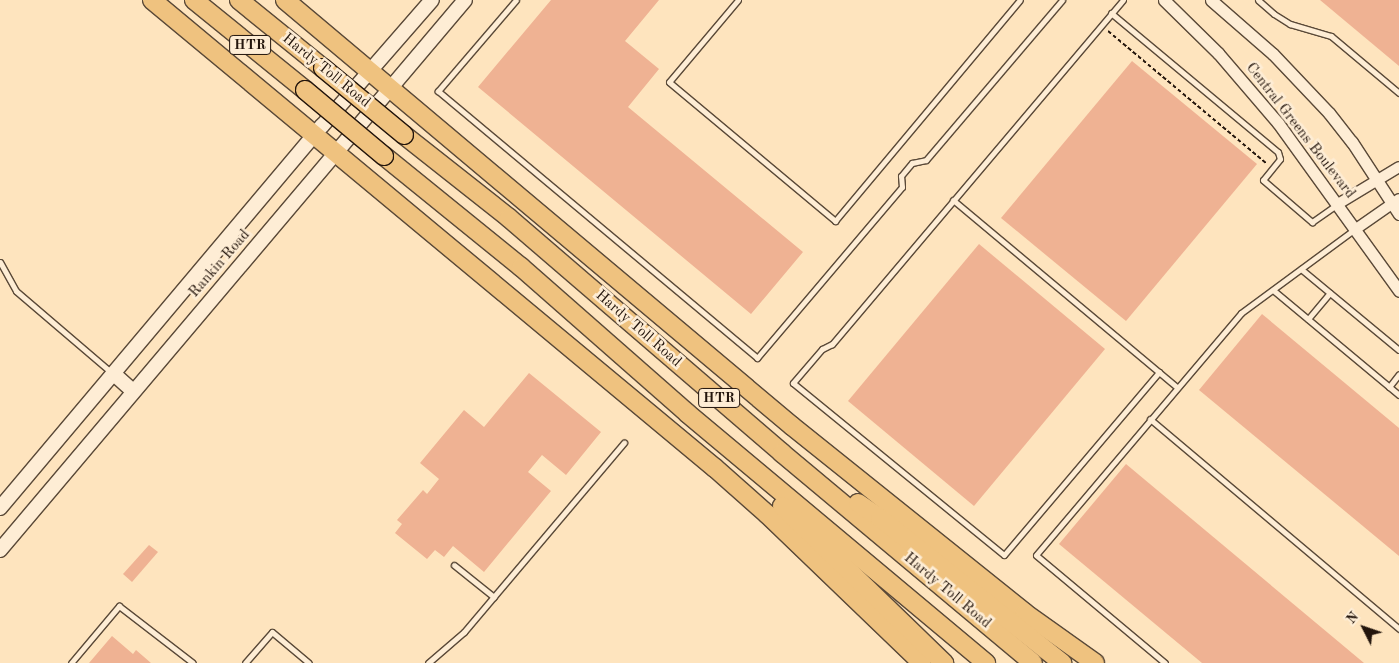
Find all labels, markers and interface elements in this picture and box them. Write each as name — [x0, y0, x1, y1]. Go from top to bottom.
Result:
street label: Hardy Toll Road — [278, 30, 374, 112]
road number: HTR — [229, 34, 271, 56]
street label: Central Greens Boulevard — [1241, 60, 1359, 202]
street label: Rankin Road — [186, 226, 254, 302]
street label: Hardy Toll Road — [591, 287, 685, 371]
road number: HTR — [698, 386, 740, 409]
street label: Hardy Toll Road — [900, 549, 994, 633]
north arrow — [1339, 603, 1389, 653]
text: N — [1344, 610, 1361, 627]

